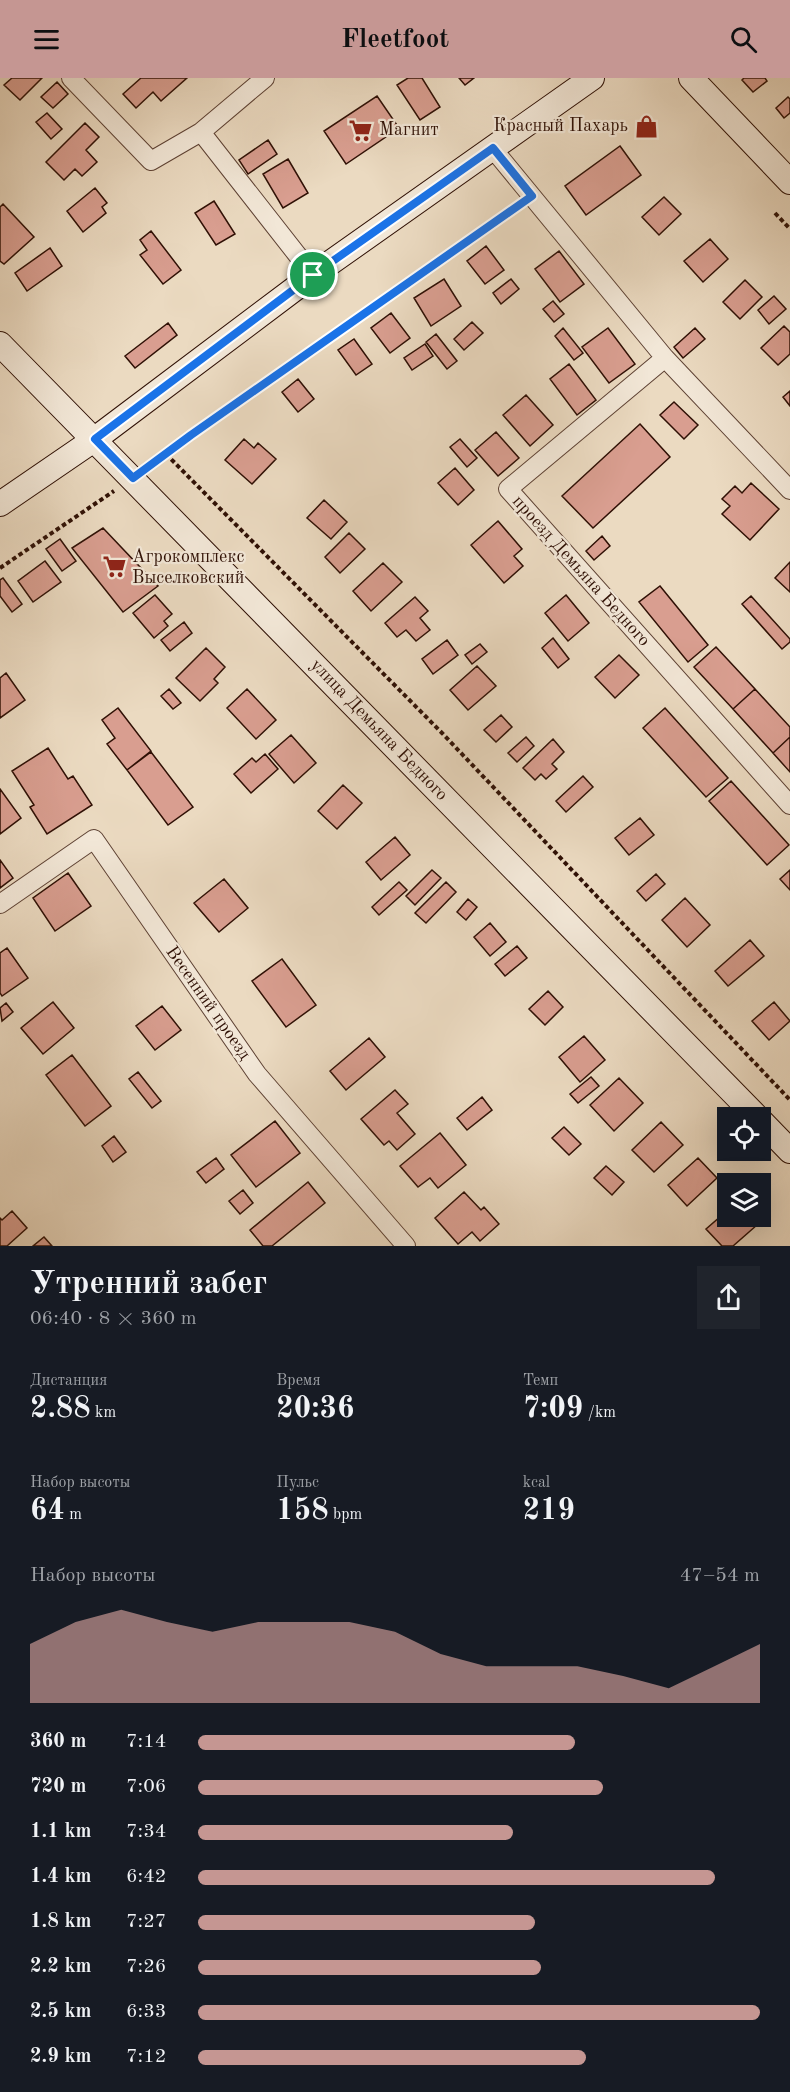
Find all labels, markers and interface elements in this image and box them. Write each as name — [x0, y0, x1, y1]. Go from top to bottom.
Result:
icon: menu — [30, 23, 63, 56]
icon: search — [727, 23, 760, 56]
text: Fleetfoot — [341, 26, 449, 53]
shop icon: Красный Пахарь — [633, 113, 659, 139]
supermarket icon: Магнит — [348, 117, 374, 143]
place label: Красный Пахарь — [493, 117, 628, 135]
place label: Магнит — [379, 121, 439, 139]
pin — [287, 249, 338, 300]
icon: arrive — [296, 258, 329, 291]
street label: проезд Демьяна Бедного — [509, 492, 653, 650]
place label: Агрокомплекс Выселковский — [132, 548, 244, 587]
supermarket icon: Агрокомплекс Выселковский — [101, 554, 127, 580]
street label: улица Демьяна Бедного — [307, 656, 451, 804]
street label: Весенний проезд — [162, 943, 254, 1063]
map controls — [717, 1107, 771, 1227]
button: locate — [717, 1107, 771, 1161]
button: layers — [717, 1173, 771, 1227]
button: share — [697, 1266, 760, 1329]
text: Утренний забег — [30, 1268, 267, 1301]
text: 06:40 · 8 × 360 m — [30, 1309, 197, 1329]
text: Дистанция — [30, 1373, 107, 1389]
text: Время — [276, 1373, 321, 1389]
text: Темп — [523, 1373, 558, 1389]
text: 2.88 — [30, 1394, 91, 1424]
text: 20:36 — [276, 1394, 354, 1424]
text: 7:09 — [523, 1394, 583, 1424]
text: km — [91, 1405, 116, 1421]
text: /km — [583, 1405, 616, 1421]
text: Набор высоты — [30, 1475, 130, 1491]
text: Пульс — [276, 1475, 319, 1491]
text: kcal — [523, 1475, 550, 1491]
text: 64 — [30, 1496, 65, 1526]
text: 158 — [276, 1496, 329, 1526]
text: 219 — [523, 1496, 575, 1526]
text: m — [65, 1507, 82, 1523]
text: bpm — [329, 1507, 362, 1523]
text: Набор высоты — [30, 1566, 156, 1586]
text: 47–54 m — [680, 1566, 760, 1586]
text: 360 m — [30, 1732, 86, 1752]
text: 7:14 — [126, 1732, 166, 1752]
text: 720 m — [30, 1777, 86, 1797]
text: 7:06 — [126, 1777, 166, 1797]
text: 1.1 km — [30, 1822, 92, 1842]
text: 7:34 — [126, 1822, 166, 1842]
text: 1.4 km — [30, 1867, 92, 1887]
text: 6:42 — [126, 1867, 166, 1887]
text: 1.8 km — [30, 1912, 92, 1932]
text: 7:27 — [126, 1912, 166, 1932]
text: 2.2 km — [30, 1957, 92, 1977]
text: 7:26 — [126, 1957, 166, 1977]
text: 2.5 km — [30, 2002, 92, 2022]
text: 6:33 — [126, 2002, 166, 2022]
text: 2.9 km — [30, 2047, 92, 2067]
text: 7:12 — [126, 2047, 166, 2067]

